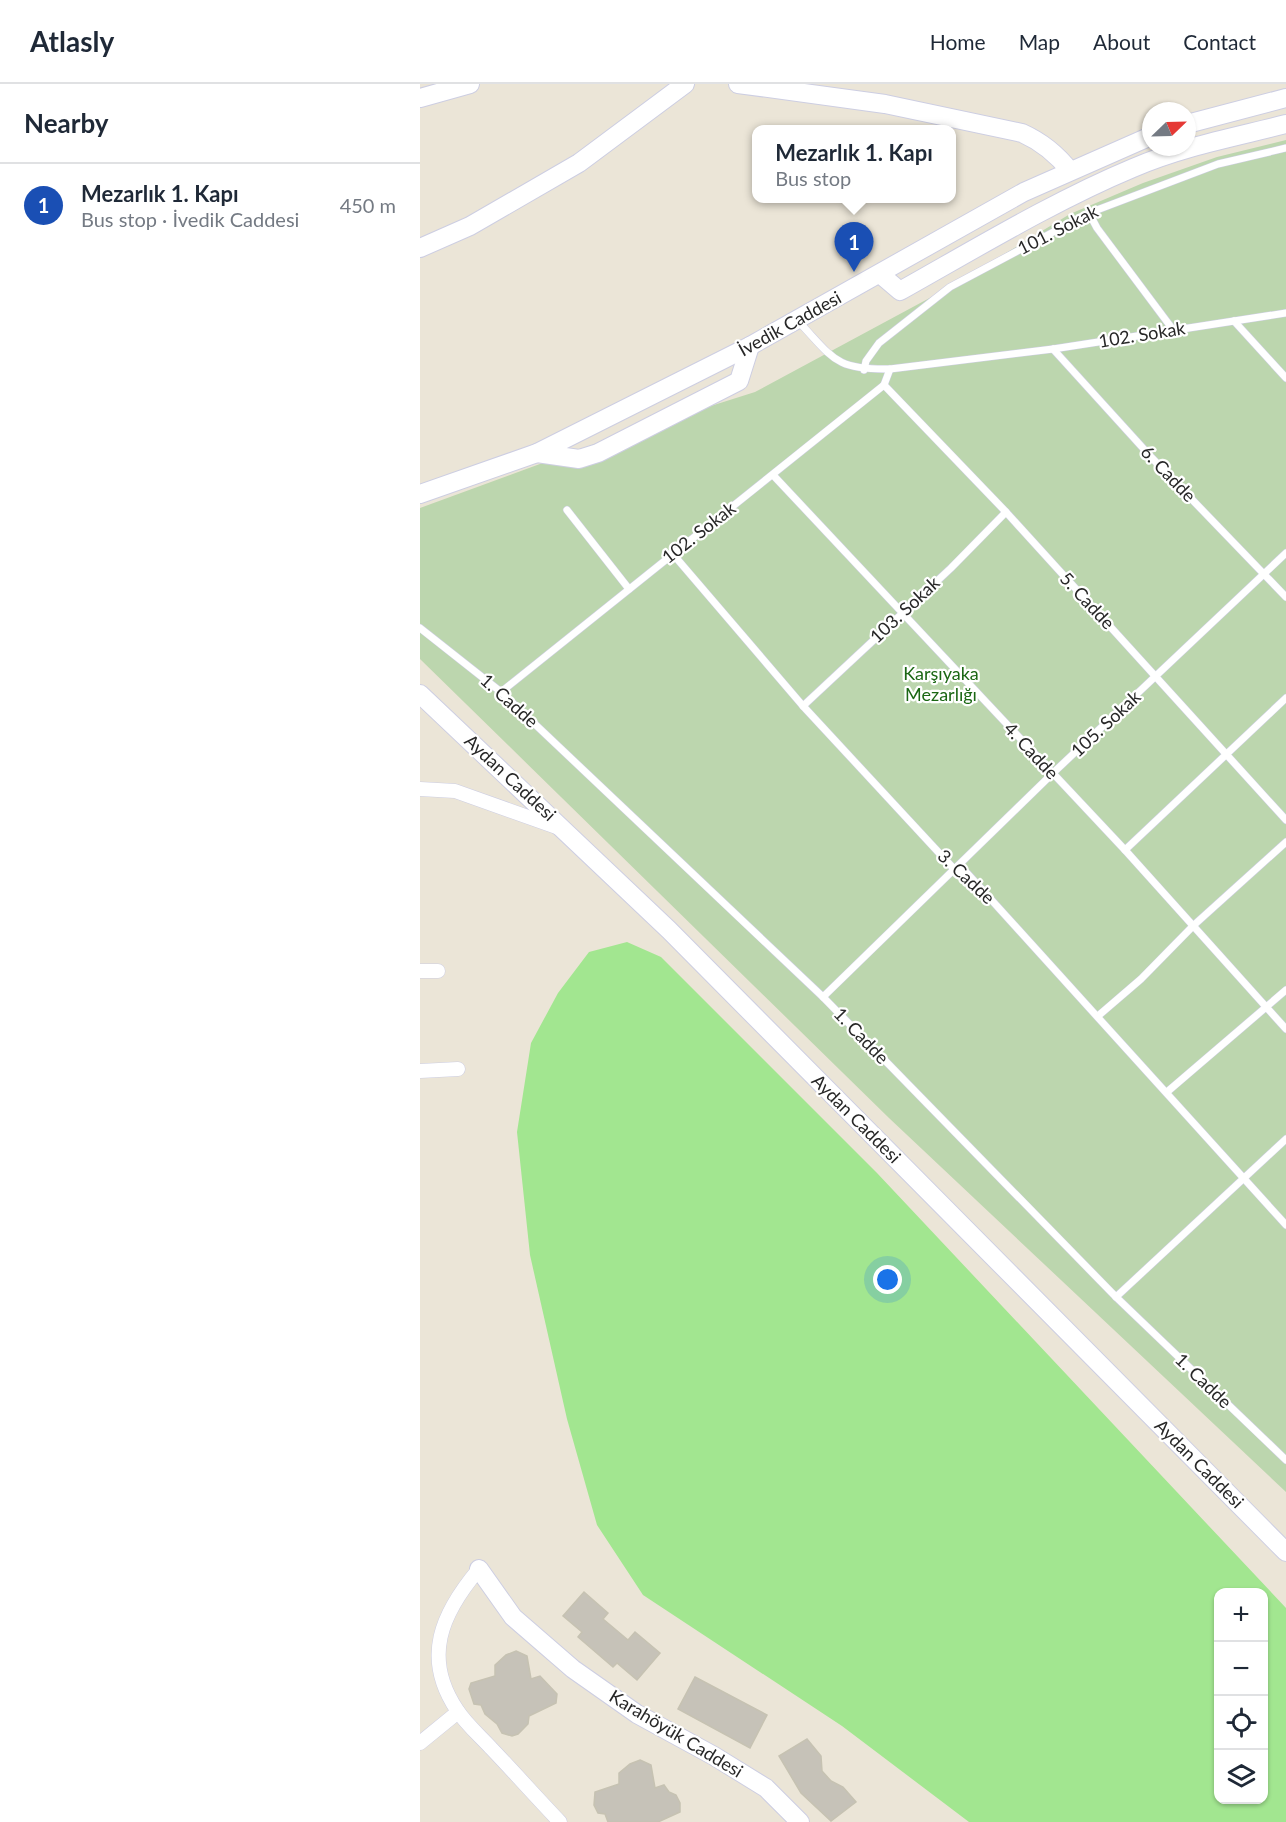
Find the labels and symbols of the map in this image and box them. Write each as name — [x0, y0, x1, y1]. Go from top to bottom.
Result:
north arrow — [1142, 102, 1196, 156]
street label: 101. Sokak — [1014, 199, 1102, 259]
pin: 1 — [834, 222, 874, 272]
street label: İvedik Caddesi — [734, 286, 845, 360]
street label: 102. Sokak — [1097, 316, 1188, 352]
street label: 6. Cadde — [1137, 441, 1201, 506]
street label: 102. Sokak — [657, 496, 740, 568]
street label: 5. Cadde — [1056, 567, 1120, 633]
street label: 103. Sokak — [865, 571, 944, 647]
park label: Karşıyaka Mezarlığı — [903, 662, 979, 705]
street label: 1. Cadde — [476, 669, 543, 732]
street label: 105. Sokak — [1066, 685, 1145, 761]
street label: 4. Cadde — [1000, 717, 1064, 783]
street label: Aydan Caddesi — [460, 729, 561, 825]
street label: 3. Cadde — [934, 844, 1000, 908]
street label: 1. Cadde — [830, 1003, 894, 1068]
street label: Aydan Caddesi — [808, 1069, 906, 1167]
your location — [873, 1265, 902, 1294]
street label: 1. Cadde — [1171, 1348, 1236, 1412]
street label: Aydan Caddesi — [1151, 1414, 1249, 1512]
street label: Karahöyük Caddesi — [606, 1685, 747, 1782]

